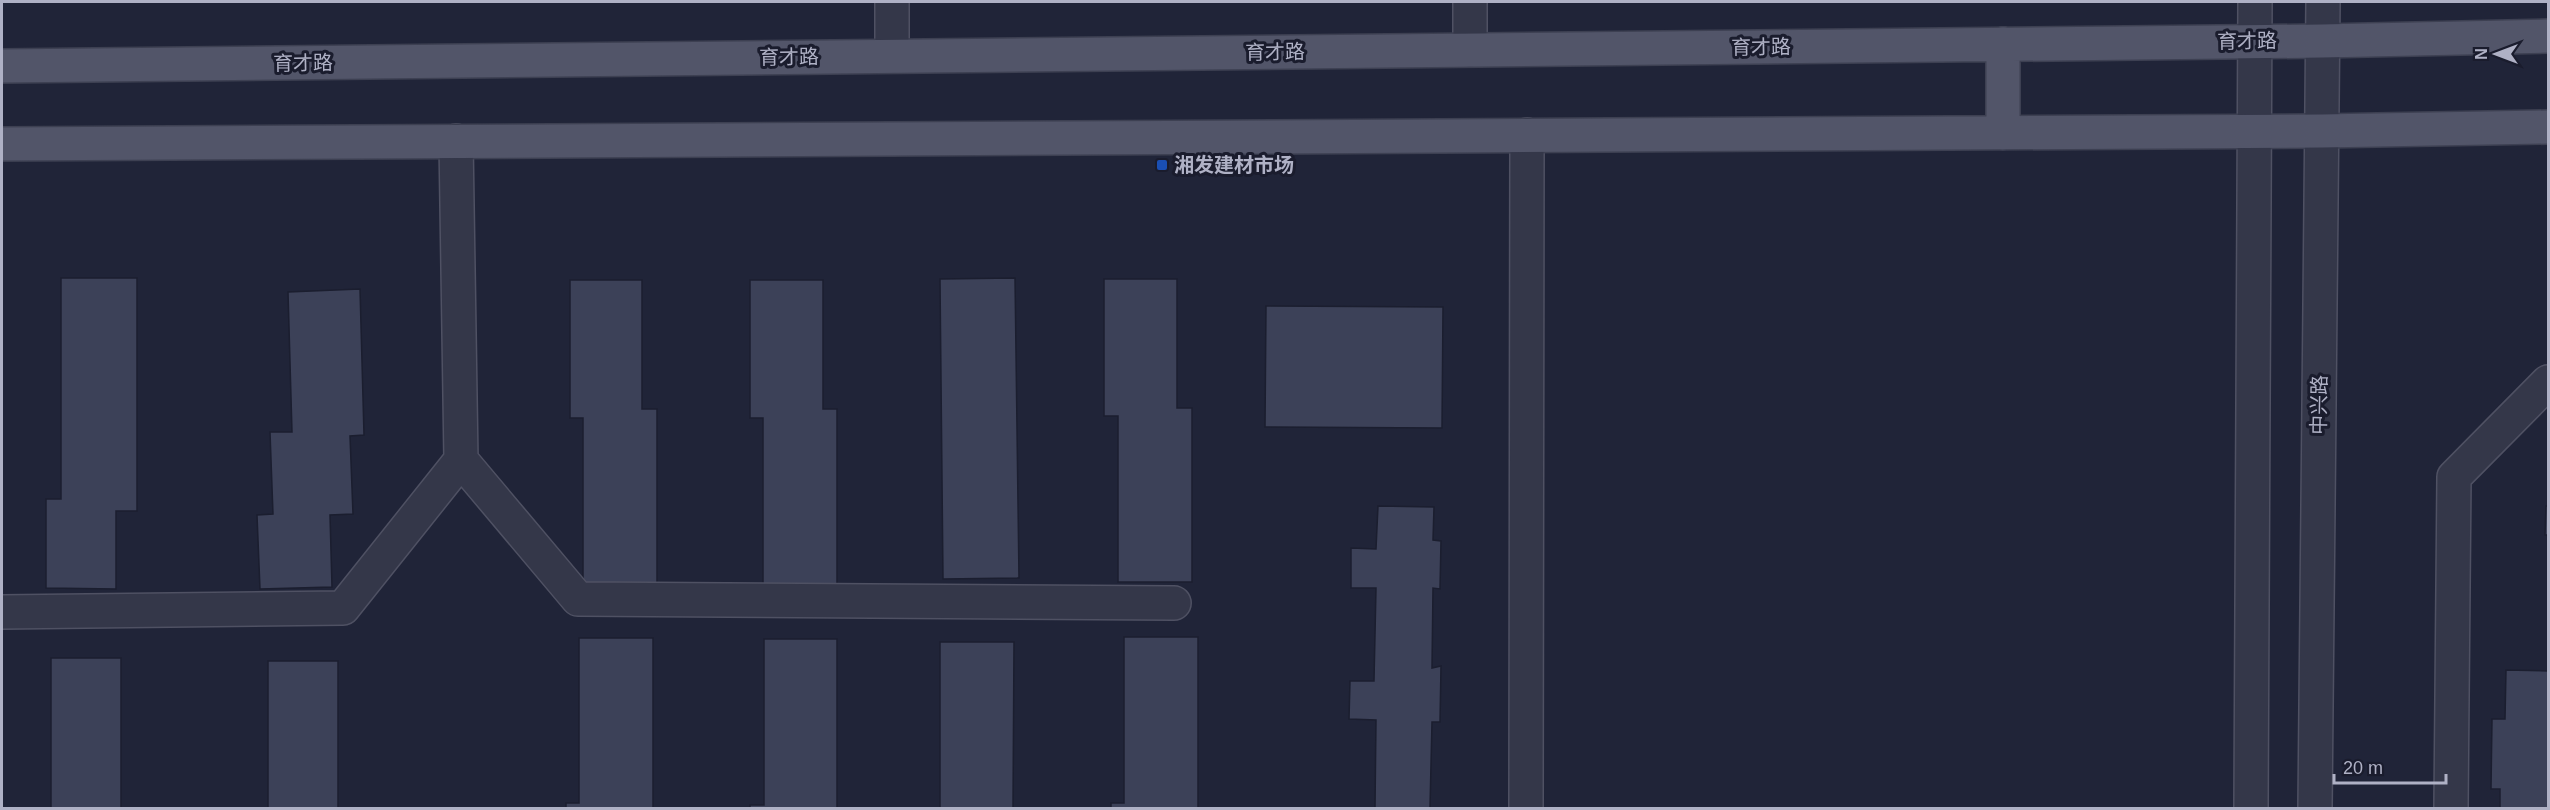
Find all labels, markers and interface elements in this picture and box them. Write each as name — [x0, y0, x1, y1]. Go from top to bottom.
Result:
north arrow — [2466, 24, 2526, 84]
street label: 育才路 — [2217, 29, 2277, 53]
street label: 育才路 — [1731, 35, 1791, 59]
street label: 育才路 — [1245, 40, 1305, 64]
street label: 育才路 — [759, 45, 819, 69]
text: N — [2473, 48, 2490, 60]
street label: 育才路 — [273, 51, 333, 75]
place label: 湘发建材市场 — [1174, 154, 1294, 176]
marker: 湘发建材市场 — [1155, 158, 1169, 172]
street label: 中兴路 — [2307, 375, 2331, 435]
scale bar — [2334, 747, 2446, 785]
text: 20 m — [2343, 758, 2383, 778]

